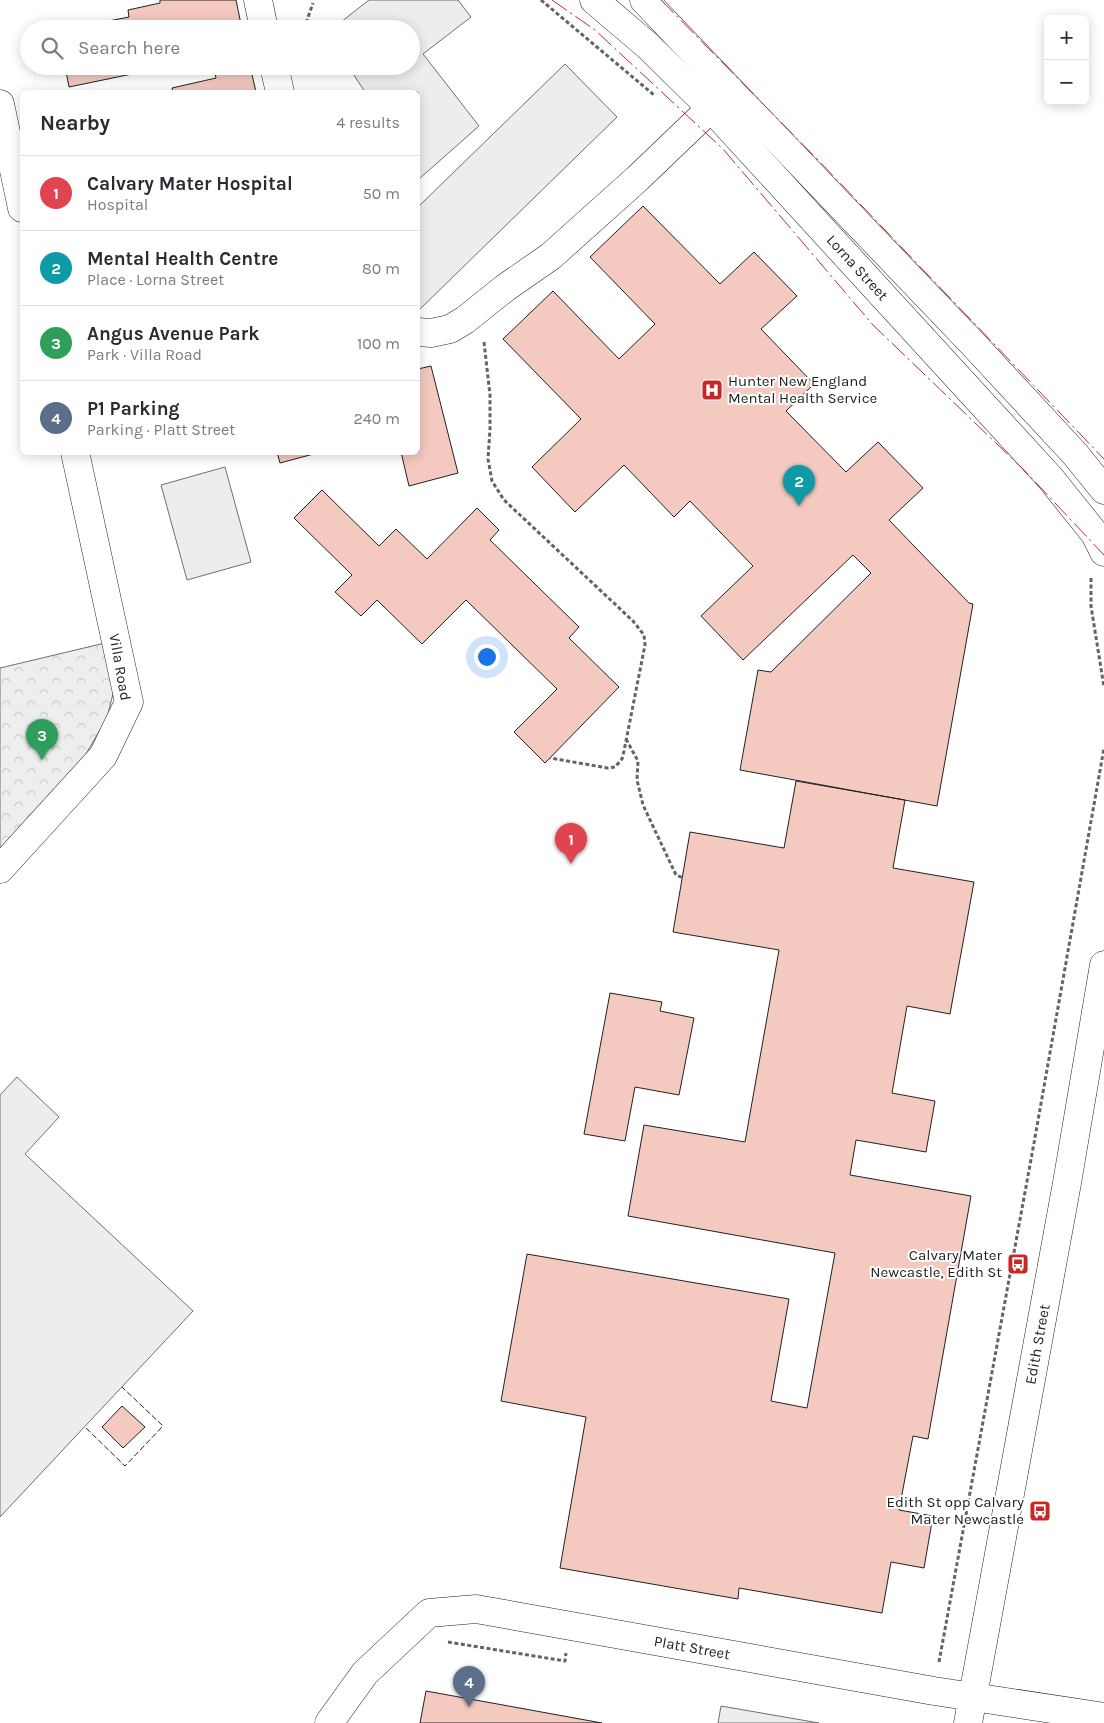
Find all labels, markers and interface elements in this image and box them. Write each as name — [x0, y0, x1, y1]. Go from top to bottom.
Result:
map controls — [1044, 15, 1089, 105]
button: + — [1044, 15, 1089, 60]
search box — [20, 20, 420, 75]
icon: search — [38, 34, 66, 62]
text: Search here — [78, 37, 180, 59]
button: − — [1044, 60, 1089, 105]
text: Nearby — [40, 111, 110, 135]
text: 4 results — [336, 113, 400, 132]
text: Calvary Mater Hospital — [87, 173, 293, 195]
text: 1 — [53, 184, 59, 203]
text: 50 m — [363, 184, 400, 203]
text: Hospital — [87, 195, 148, 214]
street label: Lorna Street — [823, 231, 892, 305]
text: Mental Health Centre — [87, 248, 278, 270]
text: 2 — [51, 259, 61, 278]
text: 80 m — [362, 259, 400, 278]
text: Place · Lorna Street — [87, 270, 224, 289]
text: Angus Avenue Park — [87, 323, 259, 345]
text: 3 — [51, 334, 61, 353]
text: 100 m — [357, 334, 400, 353]
text: Park · Villa Road — [87, 345, 202, 364]
place label: Hunter New England Mental Health Service — [728, 372, 877, 407]
hospital icon: Hunter New England Mental Health Service — [700, 378, 724, 402]
text: P1 Parking — [87, 398, 180, 420]
text: 4 — [51, 409, 61, 428]
text: 240 m — [354, 409, 400, 428]
text: Parking · Platt Street — [87, 420, 235, 439]
pin: 2 — [783, 465, 815, 506]
street label: Villa Road — [105, 632, 135, 702]
your location — [474, 644, 500, 670]
pin: 3 — [26, 719, 58, 760]
pin: 1 — [555, 823, 587, 864]
place label: Calvary Mater Newcastle, Edith St — [870, 1246, 1003, 1281]
bus stop icon: Calvary Mater Newcastle, Edith St — [1006, 1252, 1030, 1276]
street label: Edith Street — [1021, 1302, 1054, 1386]
place label: Edith St opp Calvary Mater Newcastle — [887, 1493, 1024, 1528]
bus stop icon: Edith St opp Calvary Mater Newcastle — [1028, 1499, 1052, 1523]
street label: Platt Street — [653, 1632, 732, 1663]
pin: 4 — [453, 1666, 485, 1707]

